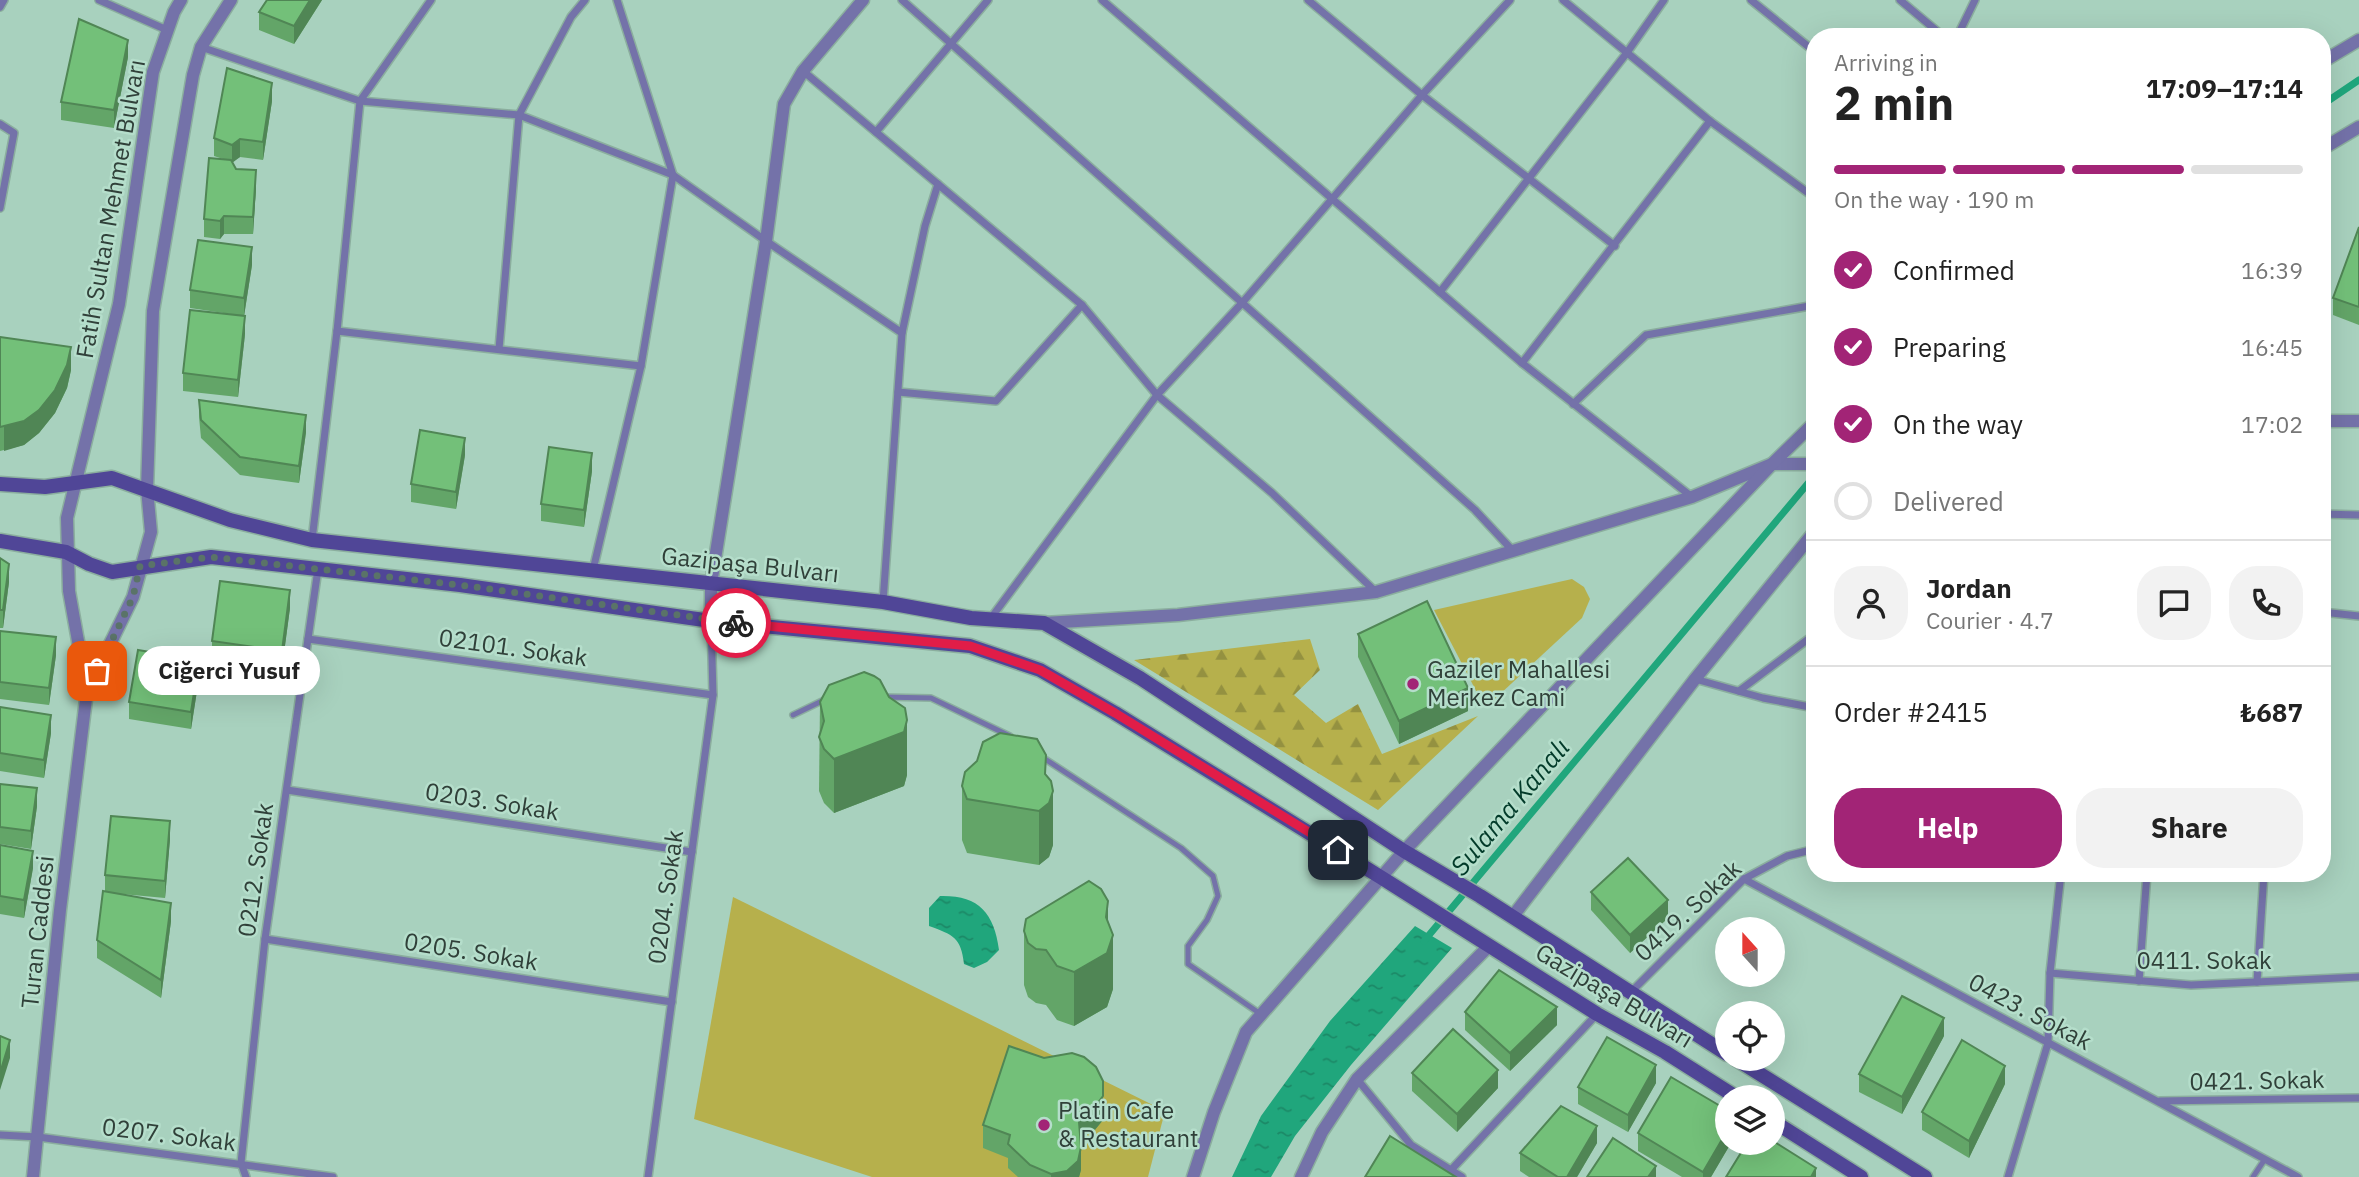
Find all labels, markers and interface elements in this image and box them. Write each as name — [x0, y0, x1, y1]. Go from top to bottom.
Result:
text: Arriving in — [1834, 47, 1938, 77]
street label: Fatih Sultan Mehmet Bulvarı — [68, 57, 152, 361]
text: 17:09–17:14 — [2146, 71, 2303, 105]
text: 2 min — [1834, 73, 1954, 133]
text: On the way · 190 m — [1834, 184, 2034, 214]
icon: check — [1834, 251, 1872, 289]
text: Confirmed — [1893, 253, 2015, 287]
text: 16:39 — [2241, 255, 2303, 285]
icon: check — [1834, 328, 1872, 366]
text: Preparing — [1893, 330, 2006, 364]
text: 16:45 — [2241, 332, 2303, 362]
icon: check — [1834, 405, 1872, 443]
text: On the way — [1893, 407, 2023, 441]
text: 17:02 — [2241, 409, 2303, 439]
text: Delivered — [1893, 484, 2004, 518]
street label: Gazipaşa Bulvarı — [660, 539, 840, 589]
button: person — [1834, 566, 1908, 640]
button: chat — [2137, 566, 2211, 640]
button: phone — [2229, 566, 2303, 640]
text: Jordan — [1926, 571, 2012, 605]
courier — [701, 588, 771, 658]
icon: bike — [717, 604, 755, 642]
text: Courier · 4.7 — [1926, 605, 2054, 635]
street label: 02101. Sokak — [437, 621, 590, 673]
pin — [67, 641, 127, 701]
callout: Ciğerci Yusuf — [139, 646, 321, 696]
icon: bag — [78, 652, 116, 690]
place label: Gaziler Mahallesi Merkez Cami — [1427, 653, 1610, 713]
text: Ciğerci Yusuf — [158, 655, 300, 685]
marker: Gaziler Mahallesi Merkez Cami — [1405, 676, 1421, 692]
text: Order #2415 — [1834, 695, 1988, 729]
text: ₺687 — [2240, 695, 2303, 729]
water label: Sulama Kanalı — [1442, 731, 1576, 882]
street label: 0203. Sokak — [423, 775, 562, 827]
button: Help — [1834, 788, 2062, 868]
button: Share — [2076, 788, 2303, 868]
street label: 0212. Sokak — [230, 800, 280, 939]
pin — [1308, 820, 1368, 880]
street label: 0204. Sokak — [640, 827, 690, 966]
icon: home — [1319, 831, 1357, 869]
street label: 0419. Sokak — [1627, 852, 1748, 968]
street label: Turan Caddesi — [13, 854, 61, 1010]
north arrow — [1715, 917, 1785, 987]
map controls — [1715, 917, 1785, 1155]
street label: 0205. Sokak — [402, 925, 541, 977]
street label: Gazipaşa Bulvarı — [1530, 936, 1699, 1055]
street label: 0411. Sokak — [2136, 944, 2272, 976]
street label: 0423. Sokak — [1963, 965, 2098, 1057]
button: locate — [1715, 1001, 1785, 1071]
street label: 0421. Sokak — [2189, 1063, 2325, 1097]
button: layers — [1715, 1085, 1785, 1155]
place label: Platin Cafe & Restaurant — [1058, 1094, 1198, 1154]
street label: 0207. Sokak — [100, 1110, 238, 1158]
marker: Platin Cafe & Restaurant — [1036, 1117, 1052, 1133]

